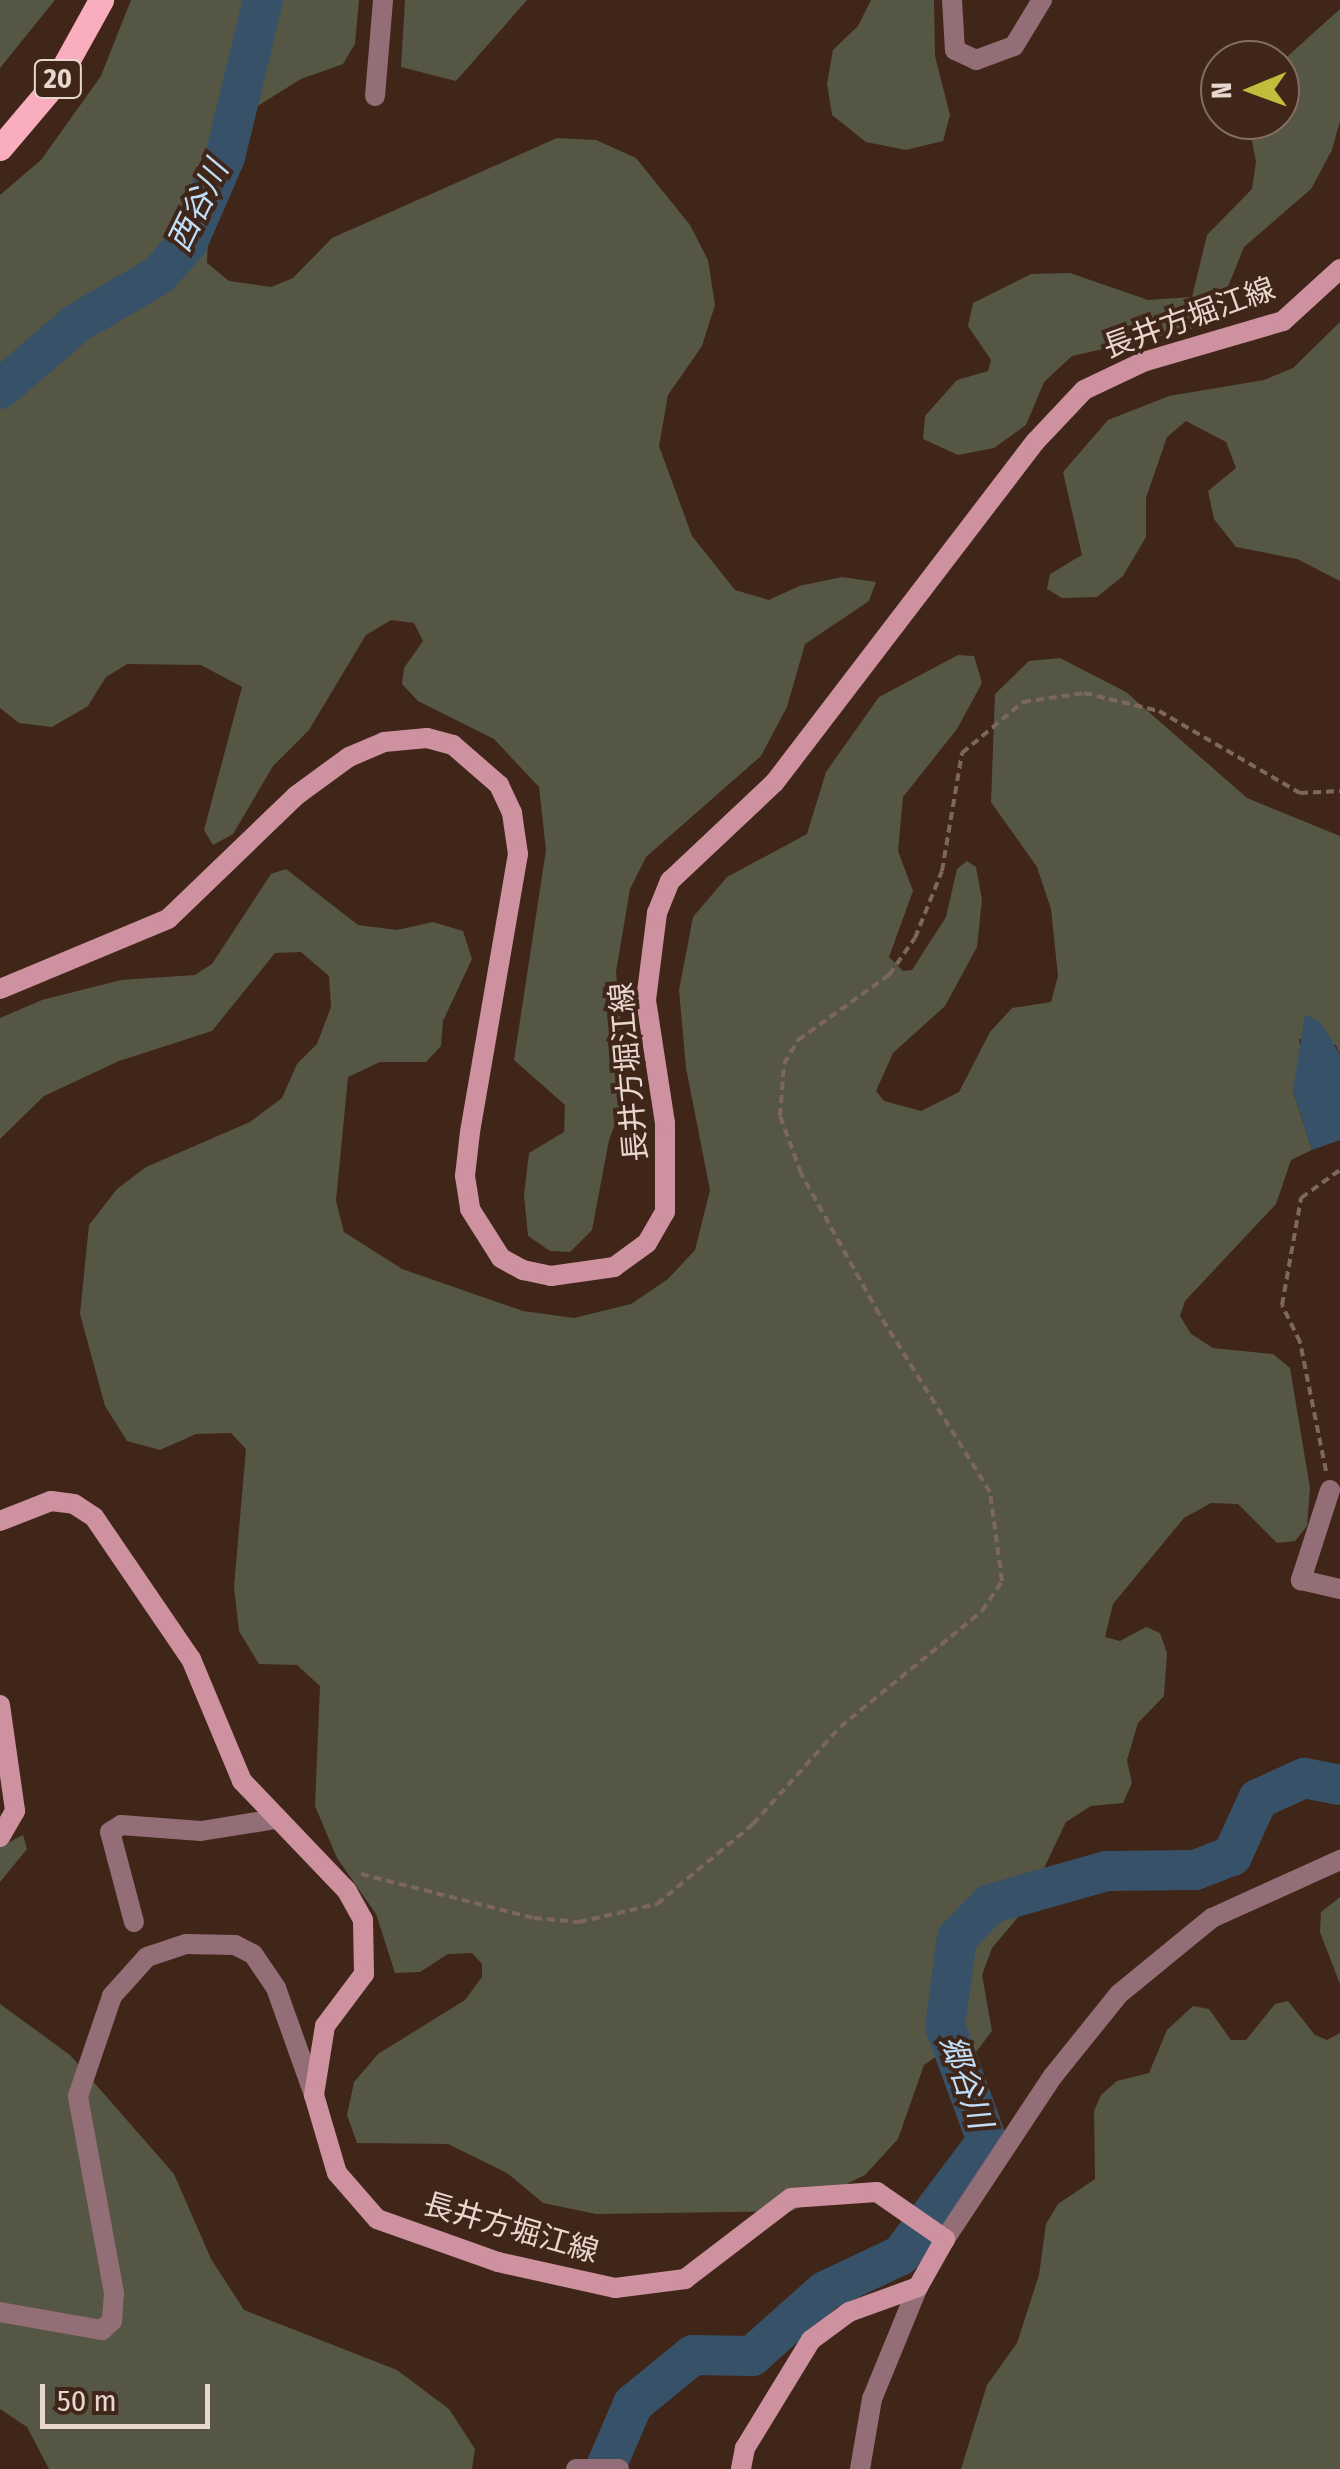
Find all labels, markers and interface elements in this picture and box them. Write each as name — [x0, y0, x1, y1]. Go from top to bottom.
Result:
north arrow — [1200, 40, 1300, 140]
road number: 20 — [33, 56, 83, 102]
text: N — [1205, 82, 1238, 99]
water label: 西谷川 — [160, 154, 236, 258]
street label: 長井方堀江線 — [1098, 270, 1280, 366]
street label: 長井方堀江線 — [603, 981, 655, 1163]
water label: 郷谷川 — [932, 2030, 1000, 2134]
street label: 長井方堀江線 — [420, 2186, 602, 2270]
scale bar — [45, 2364, 215, 2426]
text: 50 m — [57, 2383, 117, 2419]

